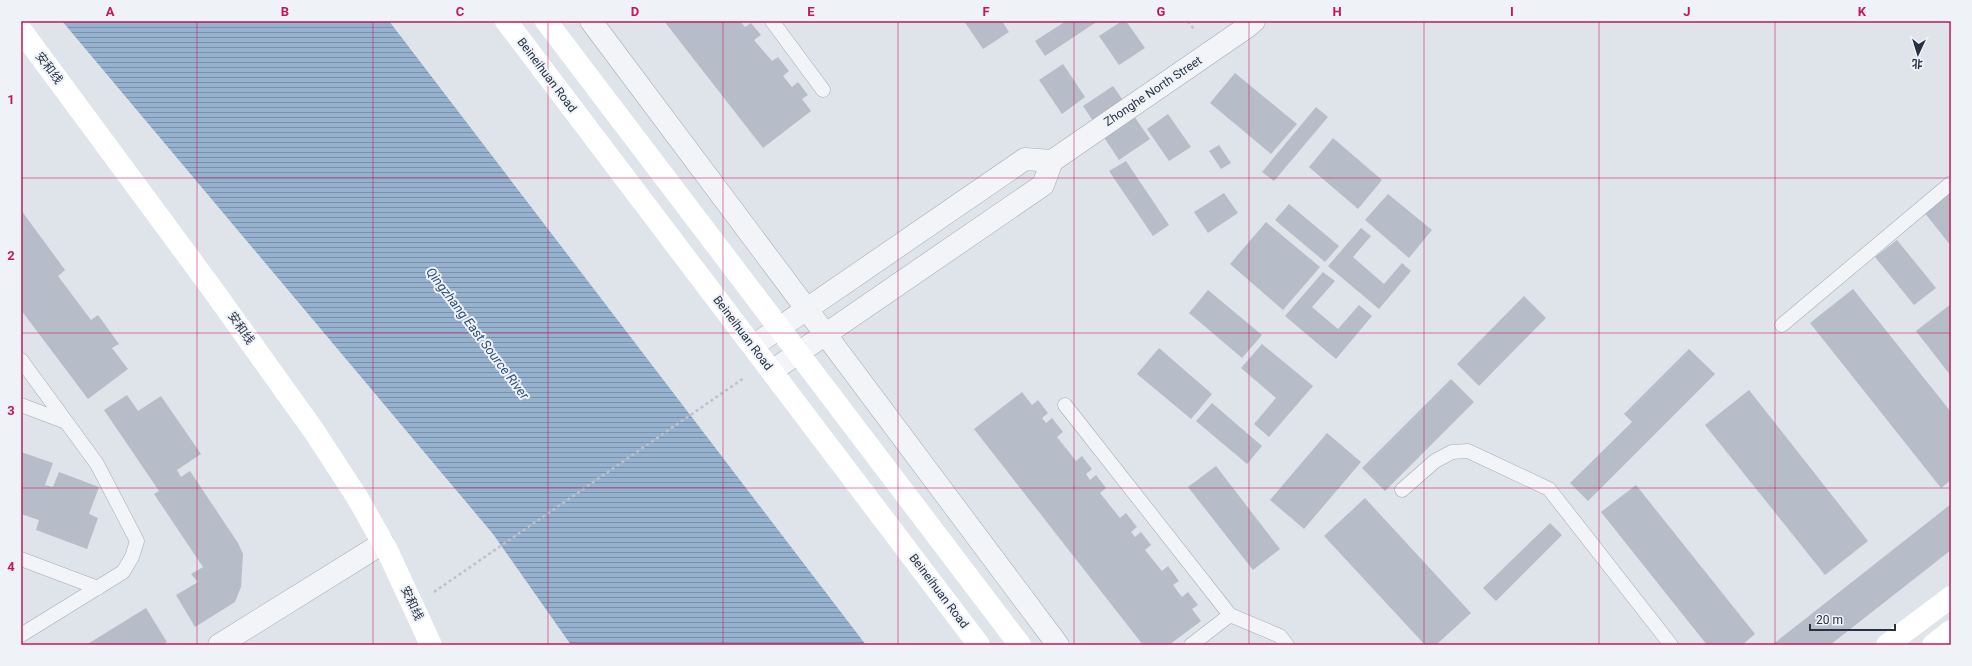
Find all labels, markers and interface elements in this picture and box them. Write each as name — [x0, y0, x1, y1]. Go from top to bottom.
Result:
text: A — [106, 4, 115, 19]
text: B — [281, 4, 289, 19]
text: C — [456, 4, 465, 19]
text: D — [631, 4, 639, 19]
text: E — [807, 4, 815, 19]
text: F — [982, 4, 990, 19]
text: G — [1157, 4, 1166, 19]
text: H — [1332, 4, 1342, 19]
text: I — [1510, 4, 1514, 19]
text: J — [1683, 4, 1691, 19]
text: K — [1858, 4, 1867, 19]
north arrow — [1898, 34, 1938, 74]
street label: Beineihuan Road — [514, 35, 580, 115]
street label: 安和线 — [33, 49, 65, 87]
street label: Zhonghe North Street — [1101, 53, 1205, 129]
text: 北 — [1911, 57, 1923, 70]
text: 1 — [7, 92, 15, 107]
text: 2 — [7, 248, 15, 263]
water label: Qingzhang East Source River — [423, 264, 532, 403]
street label: Beineihuan Road — [710, 293, 776, 373]
street label: 安和线 — [225, 309, 257, 347]
text: 3 — [7, 403, 15, 418]
street label: Beineihuan Road — [906, 551, 972, 631]
text: 4 — [7, 559, 15, 574]
street label: 安和线 — [398, 584, 426, 622]
scale bar — [1810, 606, 1895, 632]
text: 20 m — [1816, 613, 1843, 627]

